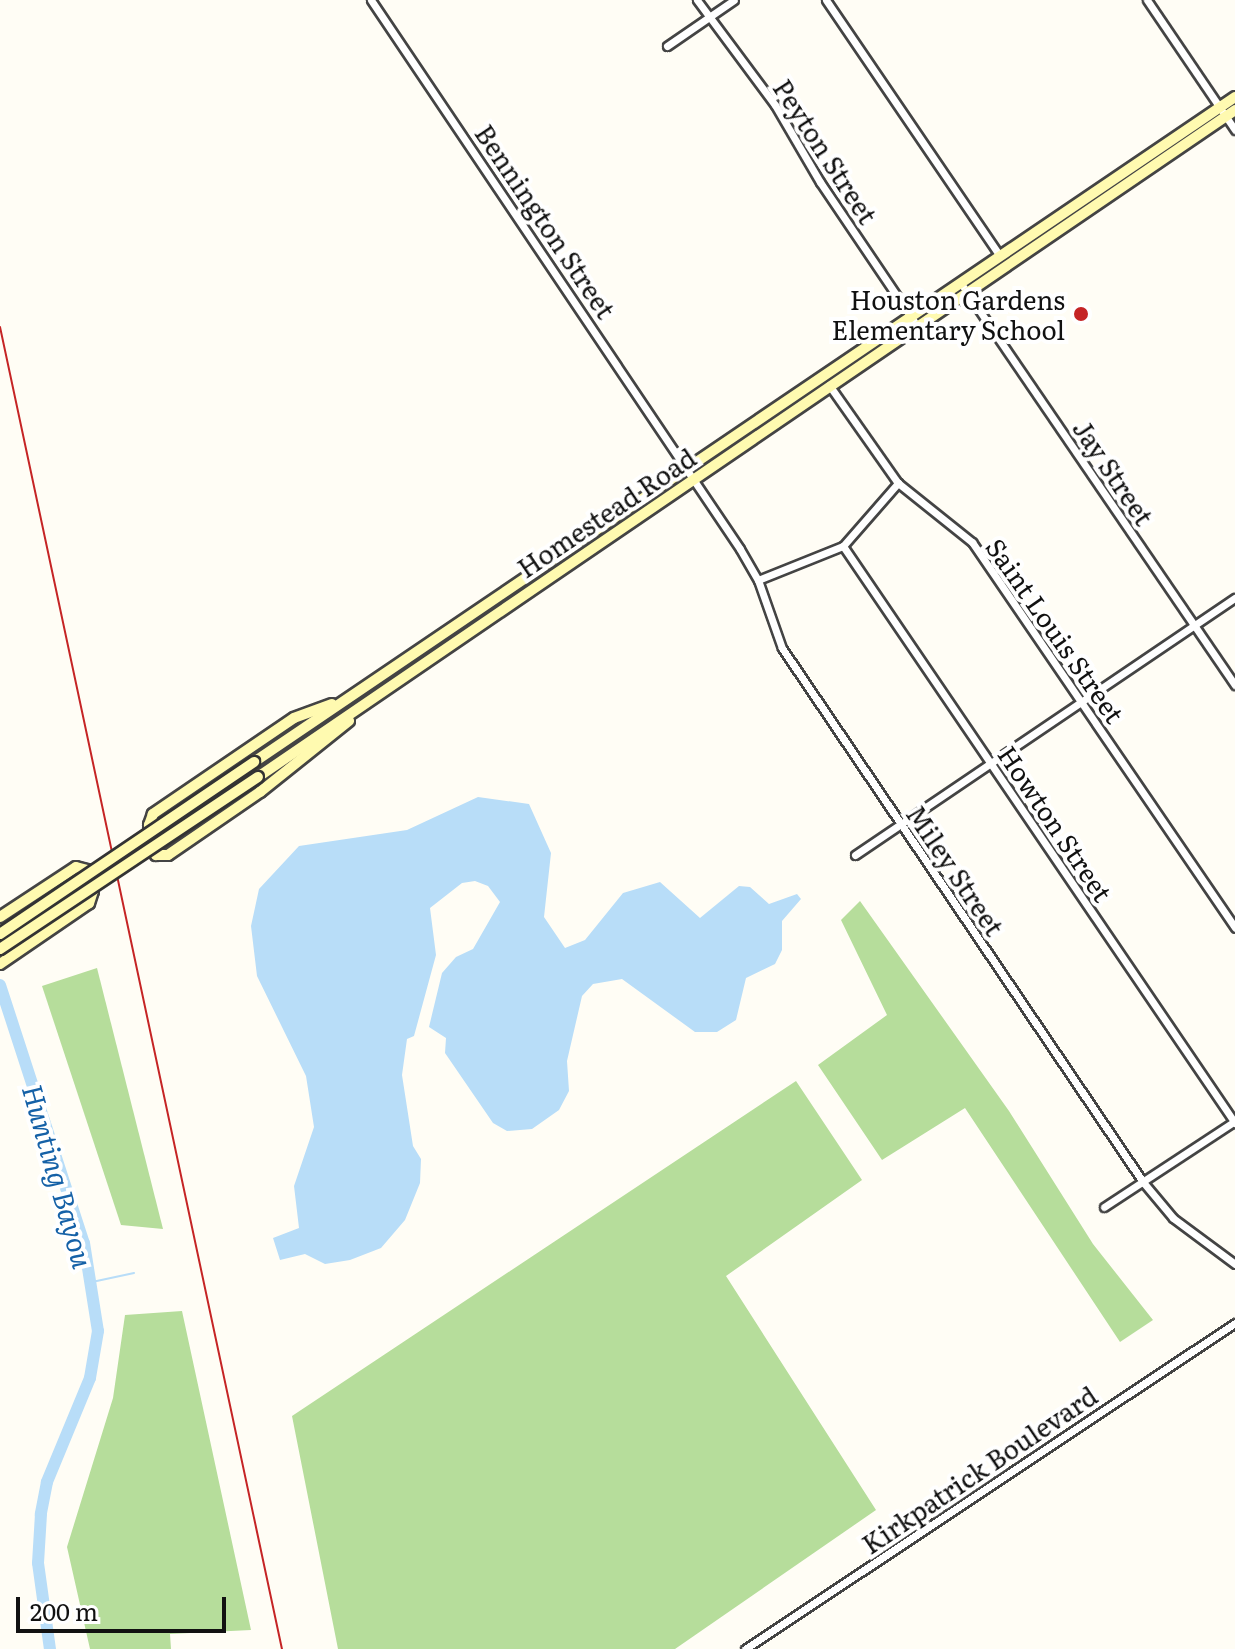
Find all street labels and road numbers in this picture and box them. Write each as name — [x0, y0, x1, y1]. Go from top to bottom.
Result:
street label: Peyton Street — [768, 73, 884, 229]
street label: Bennington Street — [470, 118, 622, 324]
street label: Jay Street — [1067, 413, 1161, 531]
street label: Homestead Road — [511, 441, 701, 583]
street label: Saint Louis Street — [981, 532, 1131, 728]
street label: Howton Street — [992, 739, 1120, 907]
street label: Miley Street — [901, 799, 1011, 941]
street label: Kirkpatrick Boulevard — [856, 1379, 1102, 1559]

